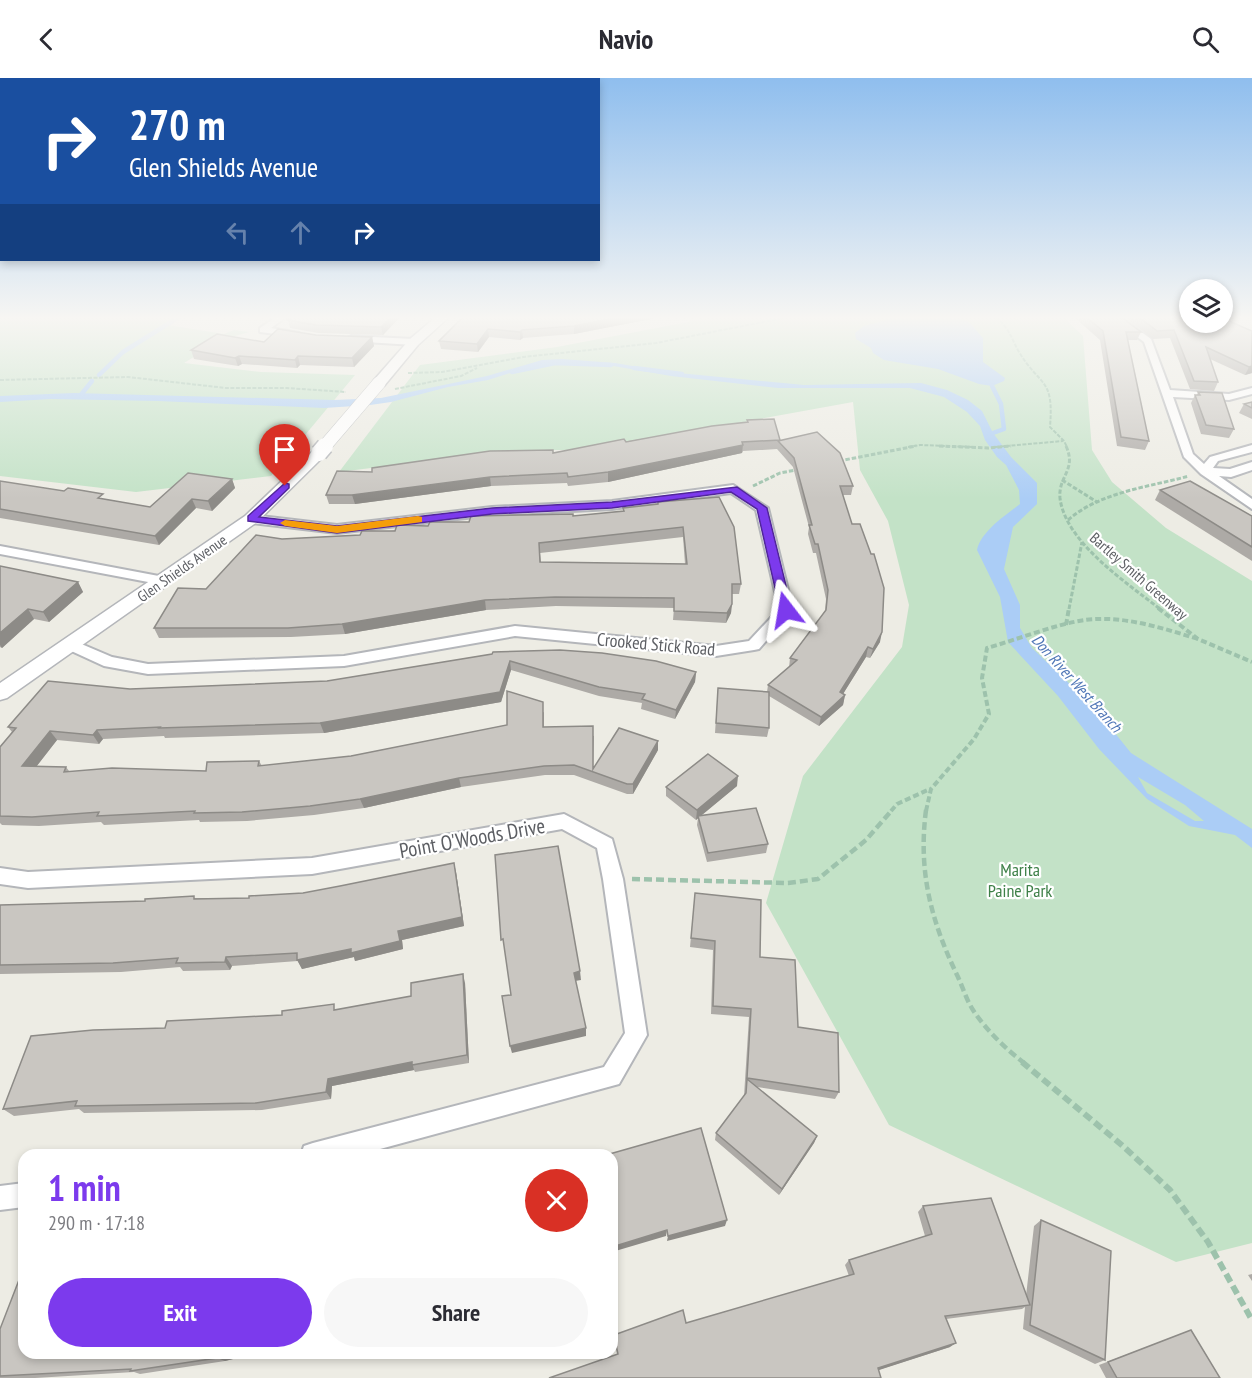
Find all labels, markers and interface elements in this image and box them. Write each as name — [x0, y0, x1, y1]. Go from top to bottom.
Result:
text: Navio — [599, 22, 653, 56]
icon: back — [30, 23, 63, 56]
icon: search — [1189, 23, 1222, 56]
text: 270 m — [129, 97, 226, 152]
icon: right — [30, 102, 108, 180]
text: Glen Shields Avenue — [129, 150, 318, 184]
icon: left — [221, 216, 254, 249]
icon: ahead — [284, 216, 317, 249]
icon: right — [347, 216, 380, 249]
map controls — [1179, 279, 1233, 333]
button: layers — [1179, 279, 1233, 333]
pin — [259, 424, 310, 486]
icon: arrive — [268, 433, 301, 466]
street label: Bartley Smith Greenway — [1086, 528, 1192, 624]
street label: Glen Shields Avenue — [134, 530, 230, 606]
position arrow — [754, 578, 818, 642]
street label: Crooked Stick Road — [596, 627, 716, 661]
water label: Don River West Branch — [1028, 630, 1127, 737]
street label: Point O'Woods Drive — [397, 812, 547, 864]
park label: Marita Paine Park — [988, 858, 1052, 902]
text: 1 min — [48, 1164, 121, 1211]
button: close — [525, 1169, 588, 1232]
text: 290 m · 17:18 — [48, 1210, 145, 1236]
button: Exit — [48, 1278, 312, 1347]
button: Share — [324, 1278, 588, 1347]

